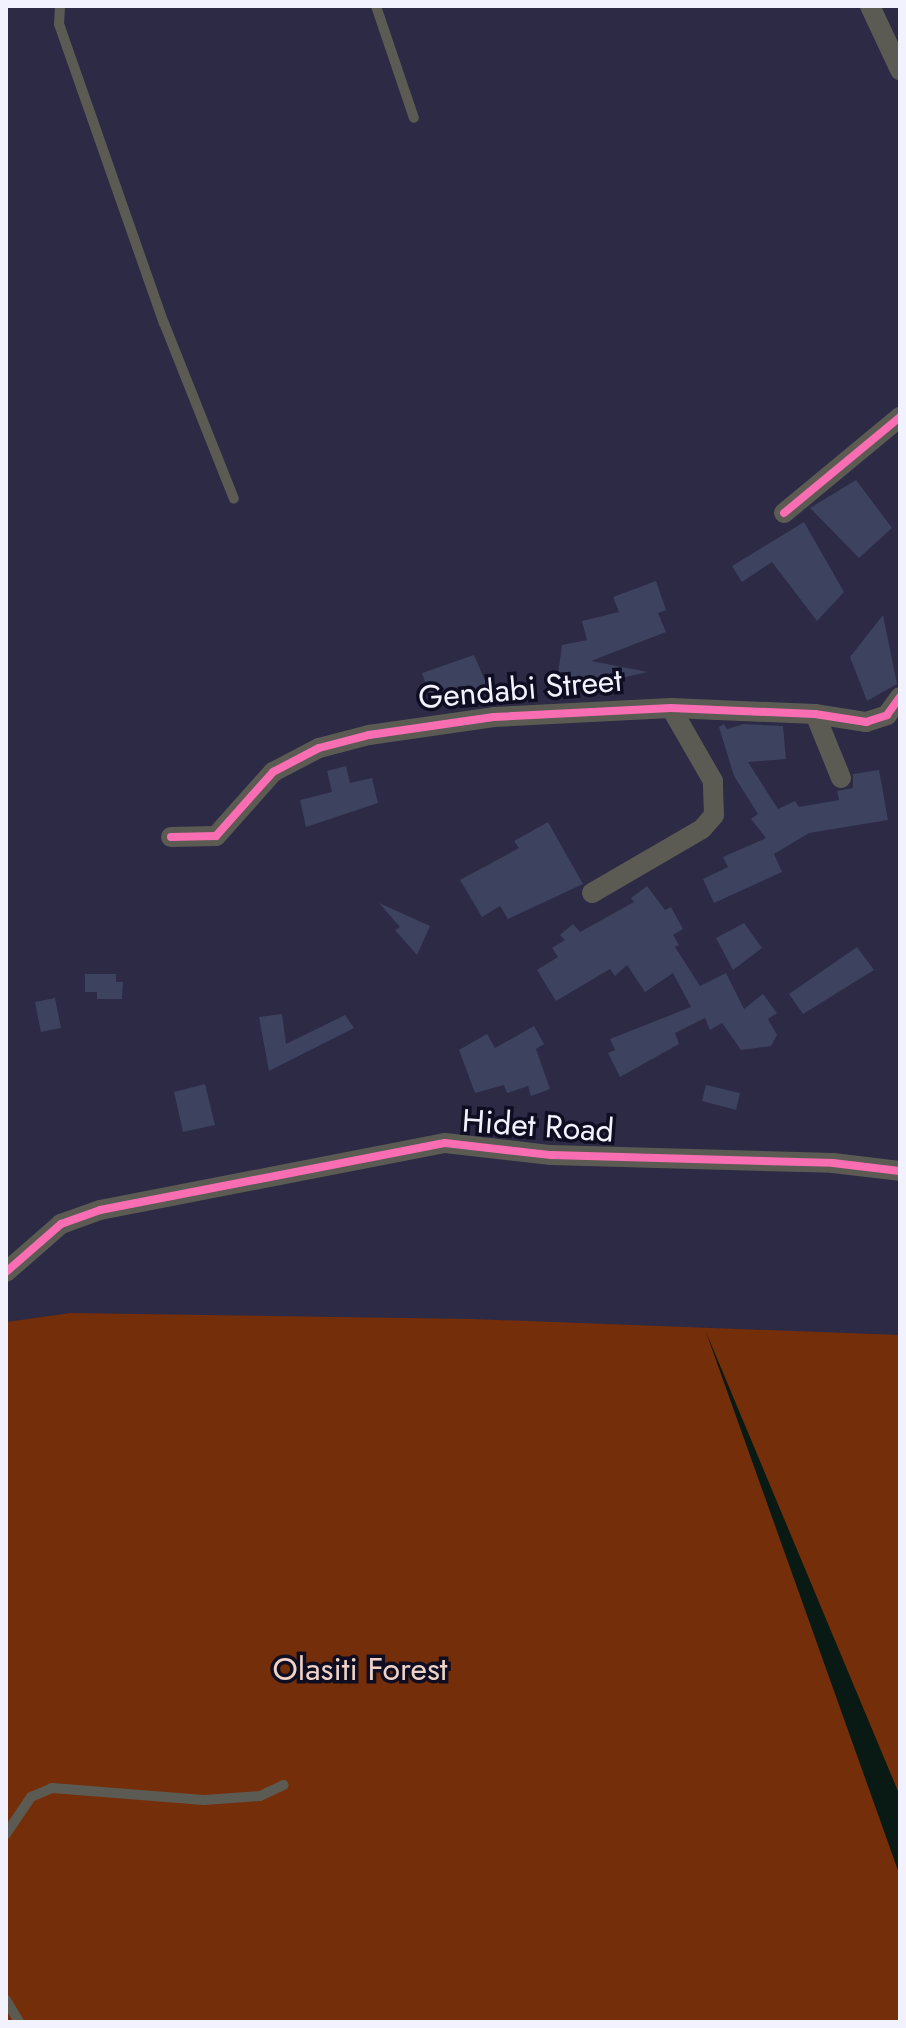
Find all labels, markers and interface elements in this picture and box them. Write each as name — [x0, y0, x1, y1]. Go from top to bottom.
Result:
street label: Gendabi Street — [417, 661, 623, 717]
street label: Hidet Road — [461, 1102, 615, 1150]
park label: Olasiti Forest — [273, 1650, 447, 1688]

